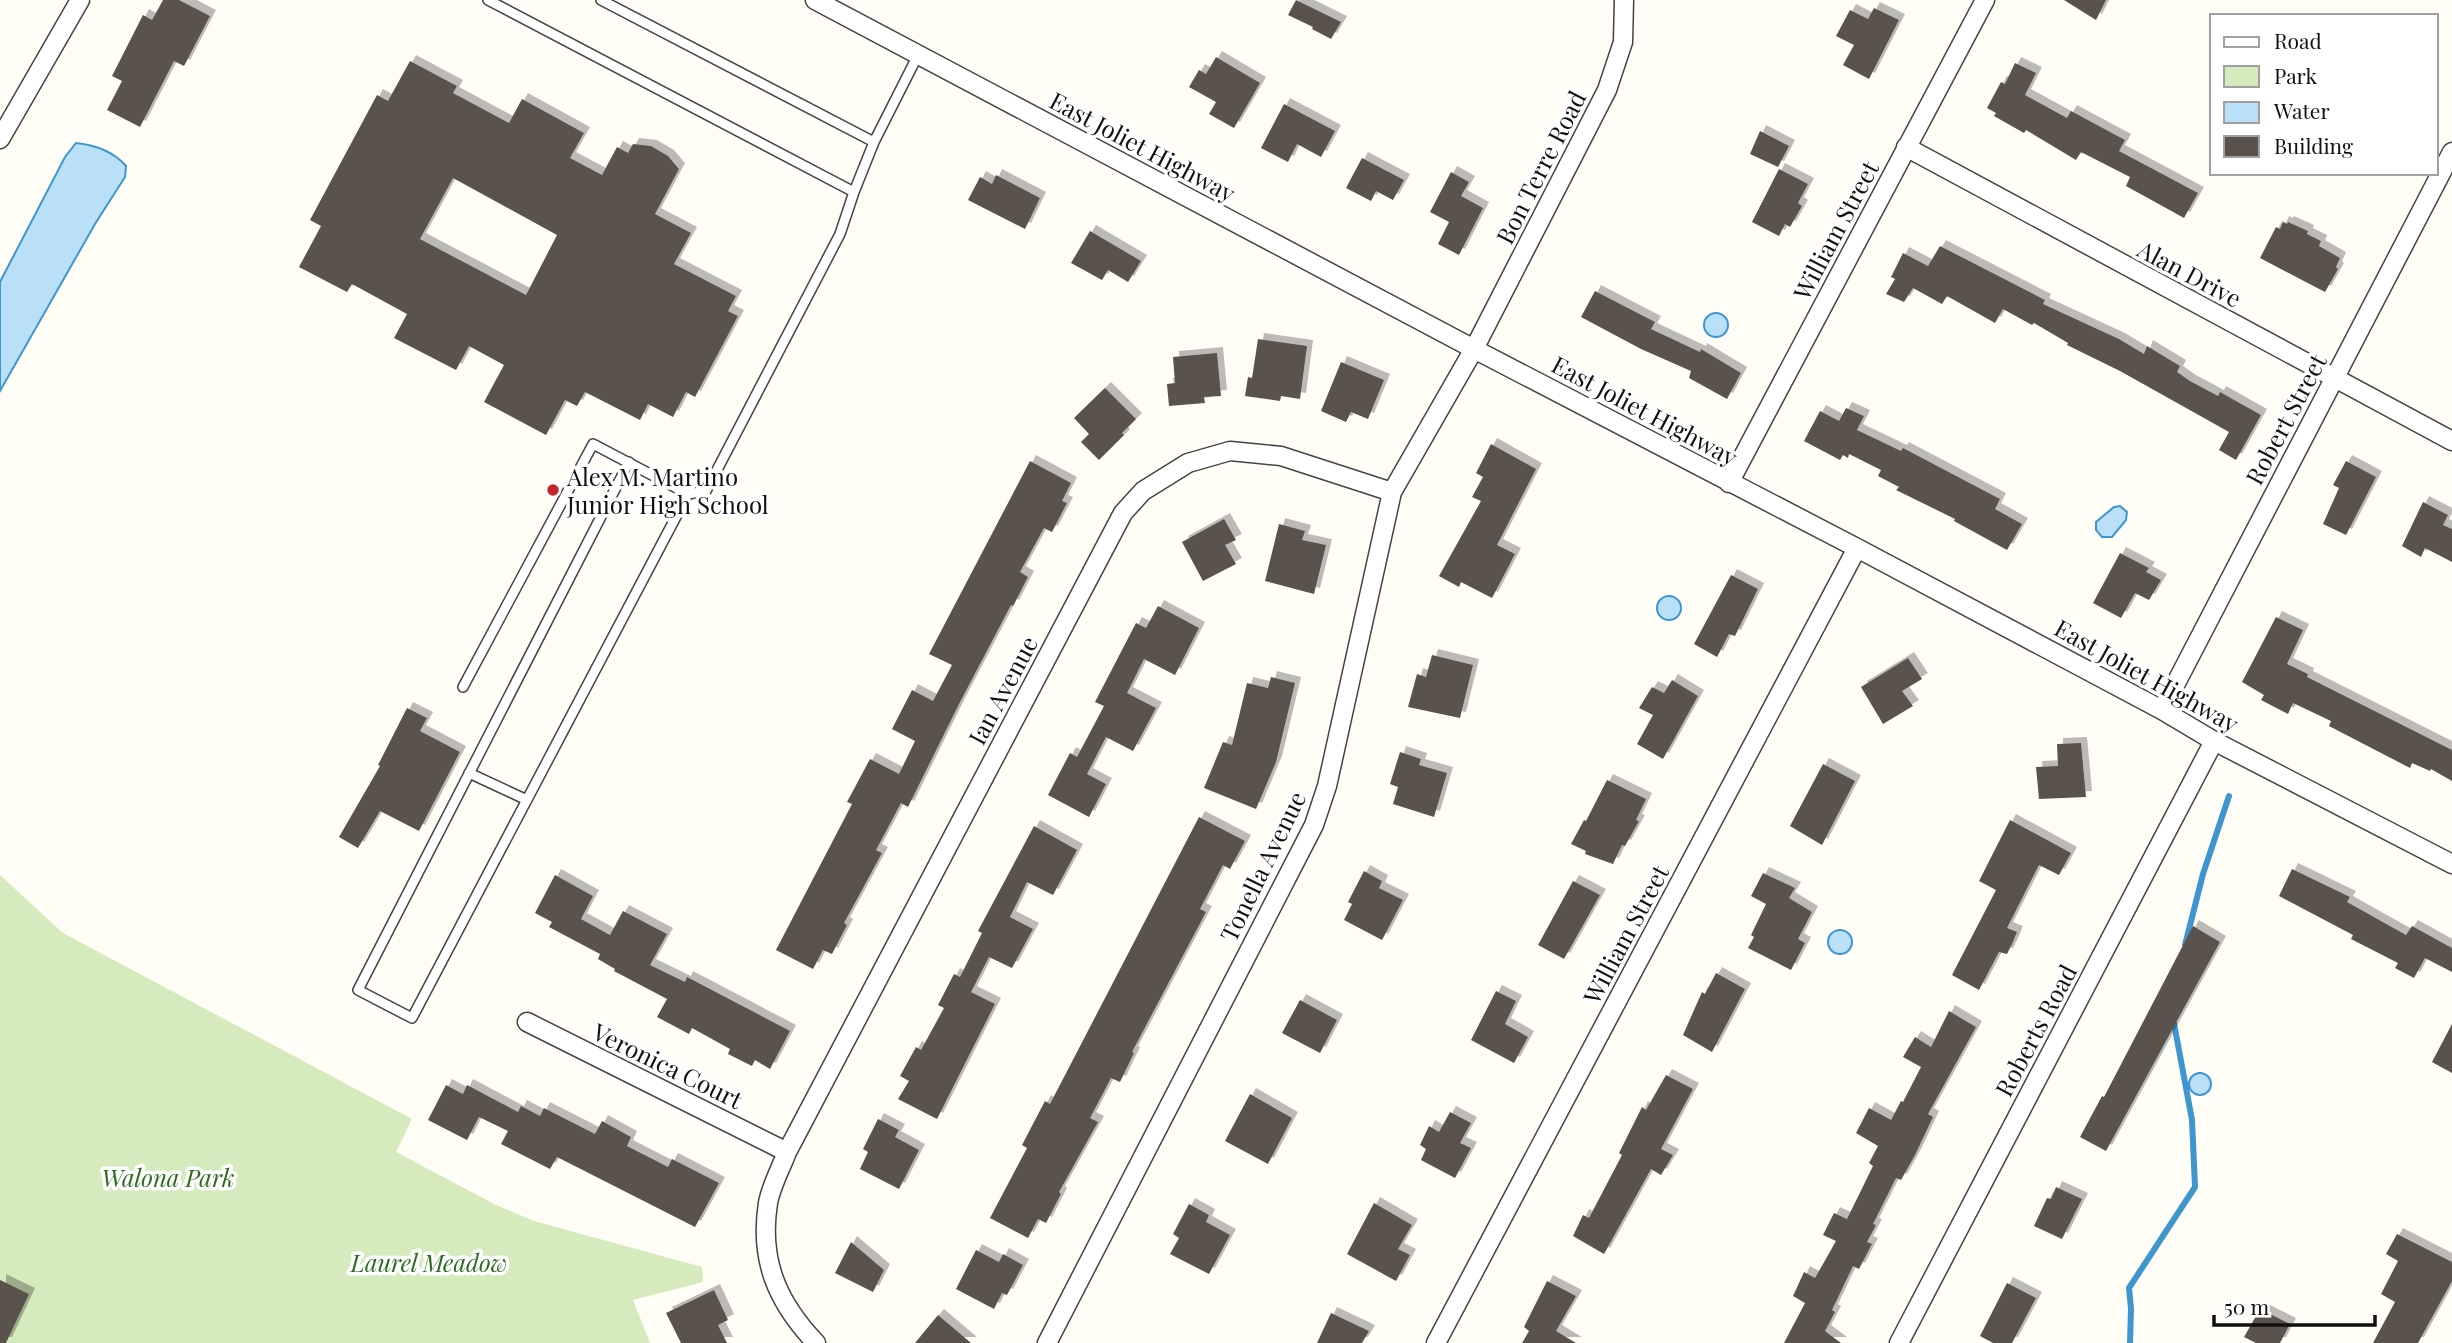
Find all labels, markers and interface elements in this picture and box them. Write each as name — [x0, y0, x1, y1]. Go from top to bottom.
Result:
legend — [2210, 14, 2438, 175]
text: Road — [2274, 26, 2322, 54]
text: Park — [2274, 61, 2318, 89]
street label: East Joliet Highway — [1045, 84, 1241, 208]
street label: Bon Terre Road — [1488, 85, 1592, 249]
text: Water — [2273, 96, 2330, 124]
text: Building — [2274, 131, 2353, 159]
street label: William Street — [1785, 155, 1885, 306]
street label: Alan Drive — [2132, 232, 2247, 314]
street label: East Joliet Highway — [1547, 348, 1743, 472]
street label: Robert Street — [2237, 348, 2333, 490]
place label: Alex M. Martino Junior High School — [566, 460, 769, 520]
marker: Alex M. Martino Junior High School — [545, 482, 561, 498]
street label: East Joliet Highway — [2049, 611, 2245, 739]
street label: Ian Avenue — [960, 630, 1044, 750]
street label: Tonella Avenue — [1212, 786, 1312, 946]
street label: William Street — [1575, 859, 1675, 1010]
street label: Roberts Road — [1987, 958, 2083, 1101]
street label: Veronica Court — [587, 1015, 749, 1115]
park label: Walona Park — [102, 1161, 234, 1193]
park label: Laurel Meadow — [350, 1246, 507, 1278]
scale bar — [2214, 1284, 2375, 1328]
text: 50 m — [2224, 1292, 2270, 1320]

